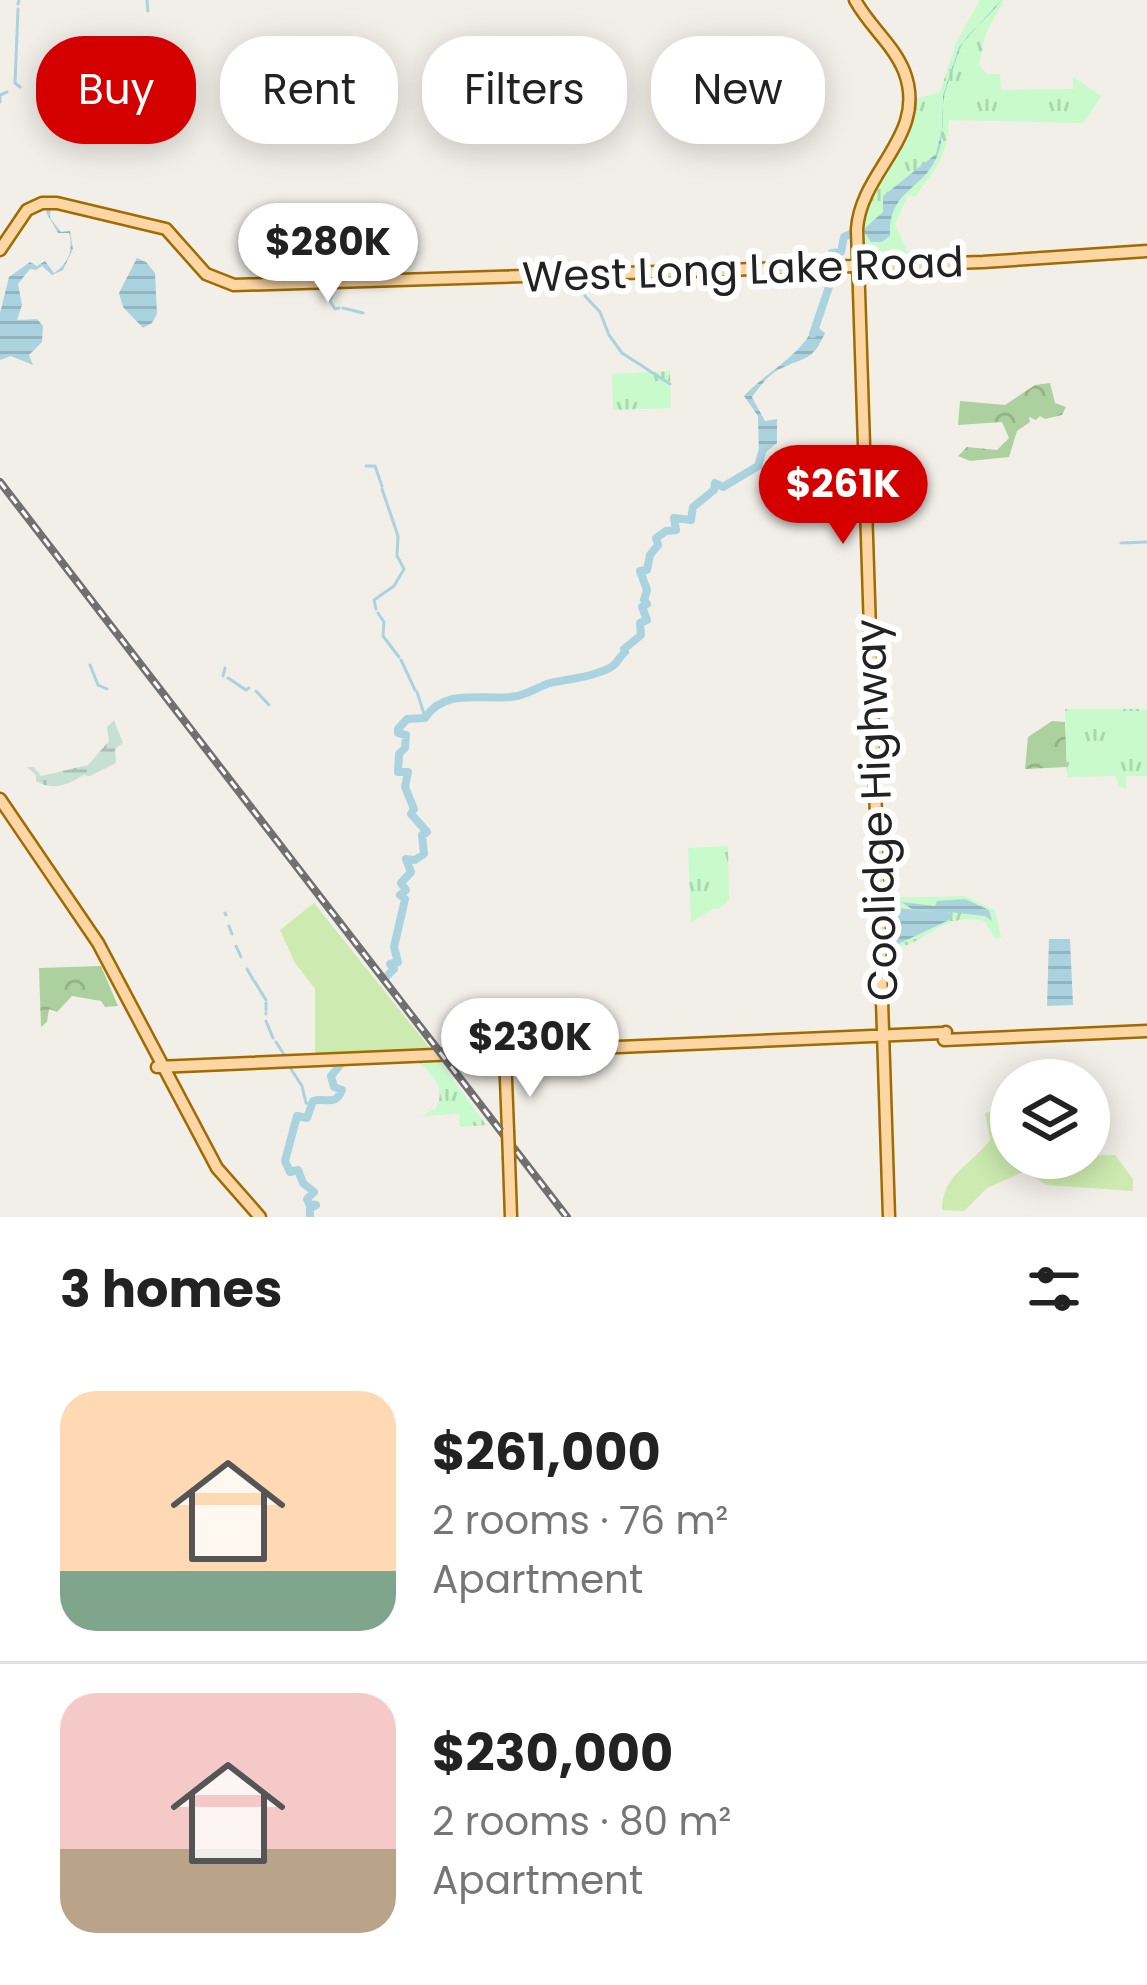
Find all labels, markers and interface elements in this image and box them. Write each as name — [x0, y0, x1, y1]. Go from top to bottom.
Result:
chip: Buy — [36, 36, 196, 144]
chip: Rent — [220, 36, 398, 144]
chip: Filters — [422, 36, 627, 144]
chip: New — [651, 36, 825, 144]
pin: $280K — [244, 203, 412, 305]
text: $280K — [265, 214, 391, 269]
street label: West Long Lake Road — [521, 232, 965, 307]
pin: $261K — [759, 445, 927, 547]
text: $261K — [786, 456, 900, 511]
street label: Coolidge Highway — [840, 618, 913, 1002]
pin: $230K — [446, 998, 614, 1100]
text: $230K — [468, 1009, 592, 1064]
map controls — [990, 1059, 1110, 1179]
button: layers — [990, 1059, 1110, 1179]
text: 3 homes — [60, 1253, 282, 1325]
icon: filters — [1021, 1256, 1087, 1322]
text: $261,000 — [432, 1416, 661, 1488]
icon: home — [156, 1439, 300, 1583]
text: 2 rooms · 76 m² — [432, 1493, 728, 1548]
text: Apartment — [432, 1552, 643, 1607]
text: $230,000 — [432, 1717, 673, 1789]
icon: home — [156, 1741, 300, 1885]
text: 2 rooms · 80 m² — [432, 1794, 731, 1849]
text: Apartment — [432, 1853, 643, 1908]

